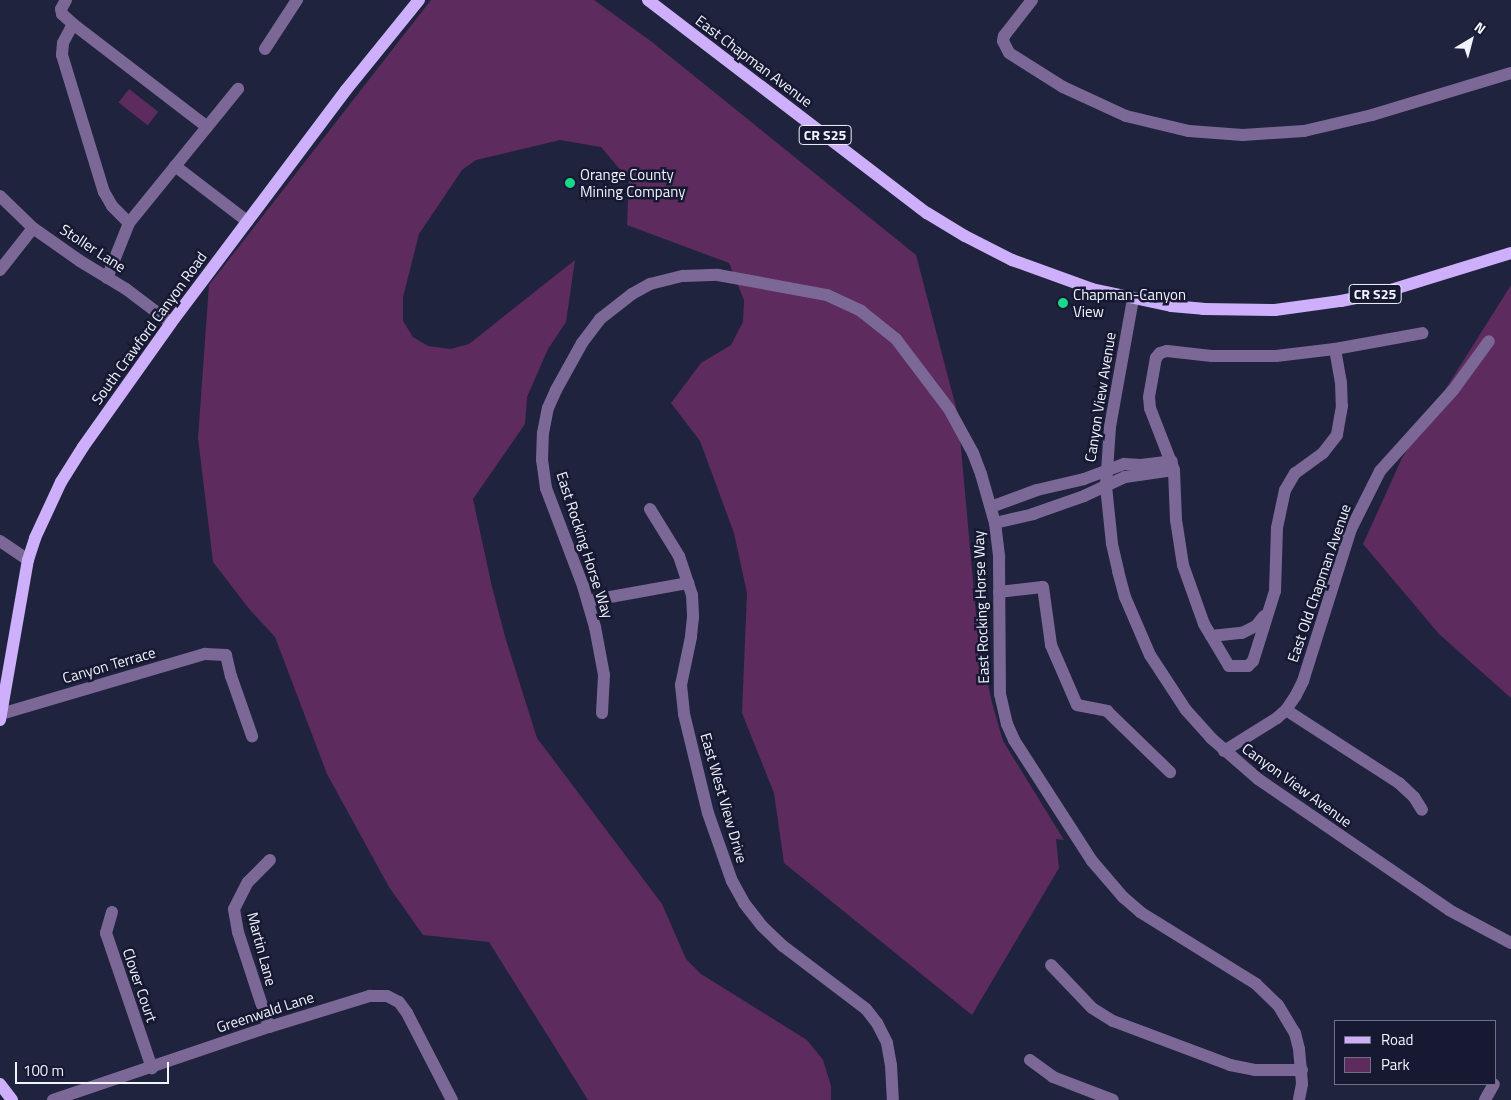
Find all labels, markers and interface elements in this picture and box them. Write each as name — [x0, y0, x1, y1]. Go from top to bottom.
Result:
street label: East Chapman Avenue — [692, 11, 816, 111]
north arrow — [1446, 15, 1496, 65]
text: N — [1470, 16, 1491, 39]
road number: CR S25 — [798, 124, 852, 146]
place label: Orange County Mining Company — [580, 165, 685, 200]
marker: Orange County Mining Company — [564, 177, 576, 189]
street label: Stoller Lane — [57, 220, 129, 276]
street label: South Crawford Canyon Road — [88, 248, 210, 408]
road number: CR S25 — [1348, 282, 1402, 306]
place label: Chapman-Canyon View — [1073, 285, 1186, 320]
marker: Chapman-Canyon View — [1057, 297, 1069, 309]
street label: Canyon View Avenue — [1081, 331, 1119, 463]
street label: East Rocking Horse Way — [553, 469, 617, 621]
street label: East Old Chapman Avenue — [1283, 502, 1355, 664]
street label: East Rocking Horse Way — [969, 530, 993, 684]
street label: Canyon Terrace — [60, 643, 158, 687]
street label: East West View Drive — [697, 731, 751, 865]
street label: Canyon View Avenue — [1239, 739, 1355, 831]
street label: Martin Lane — [244, 910, 280, 988]
street label: Clover Court — [119, 946, 161, 1024]
street label: Greenwald Lane — [214, 988, 316, 1036]
legend — [1334, 1020, 1496, 1085]
text: Road — [1381, 1028, 1413, 1051]
scale bar — [18, 1052, 171, 1084]
text: Park — [1381, 1053, 1410, 1076]
text: 100 m — [23, 1059, 64, 1082]

